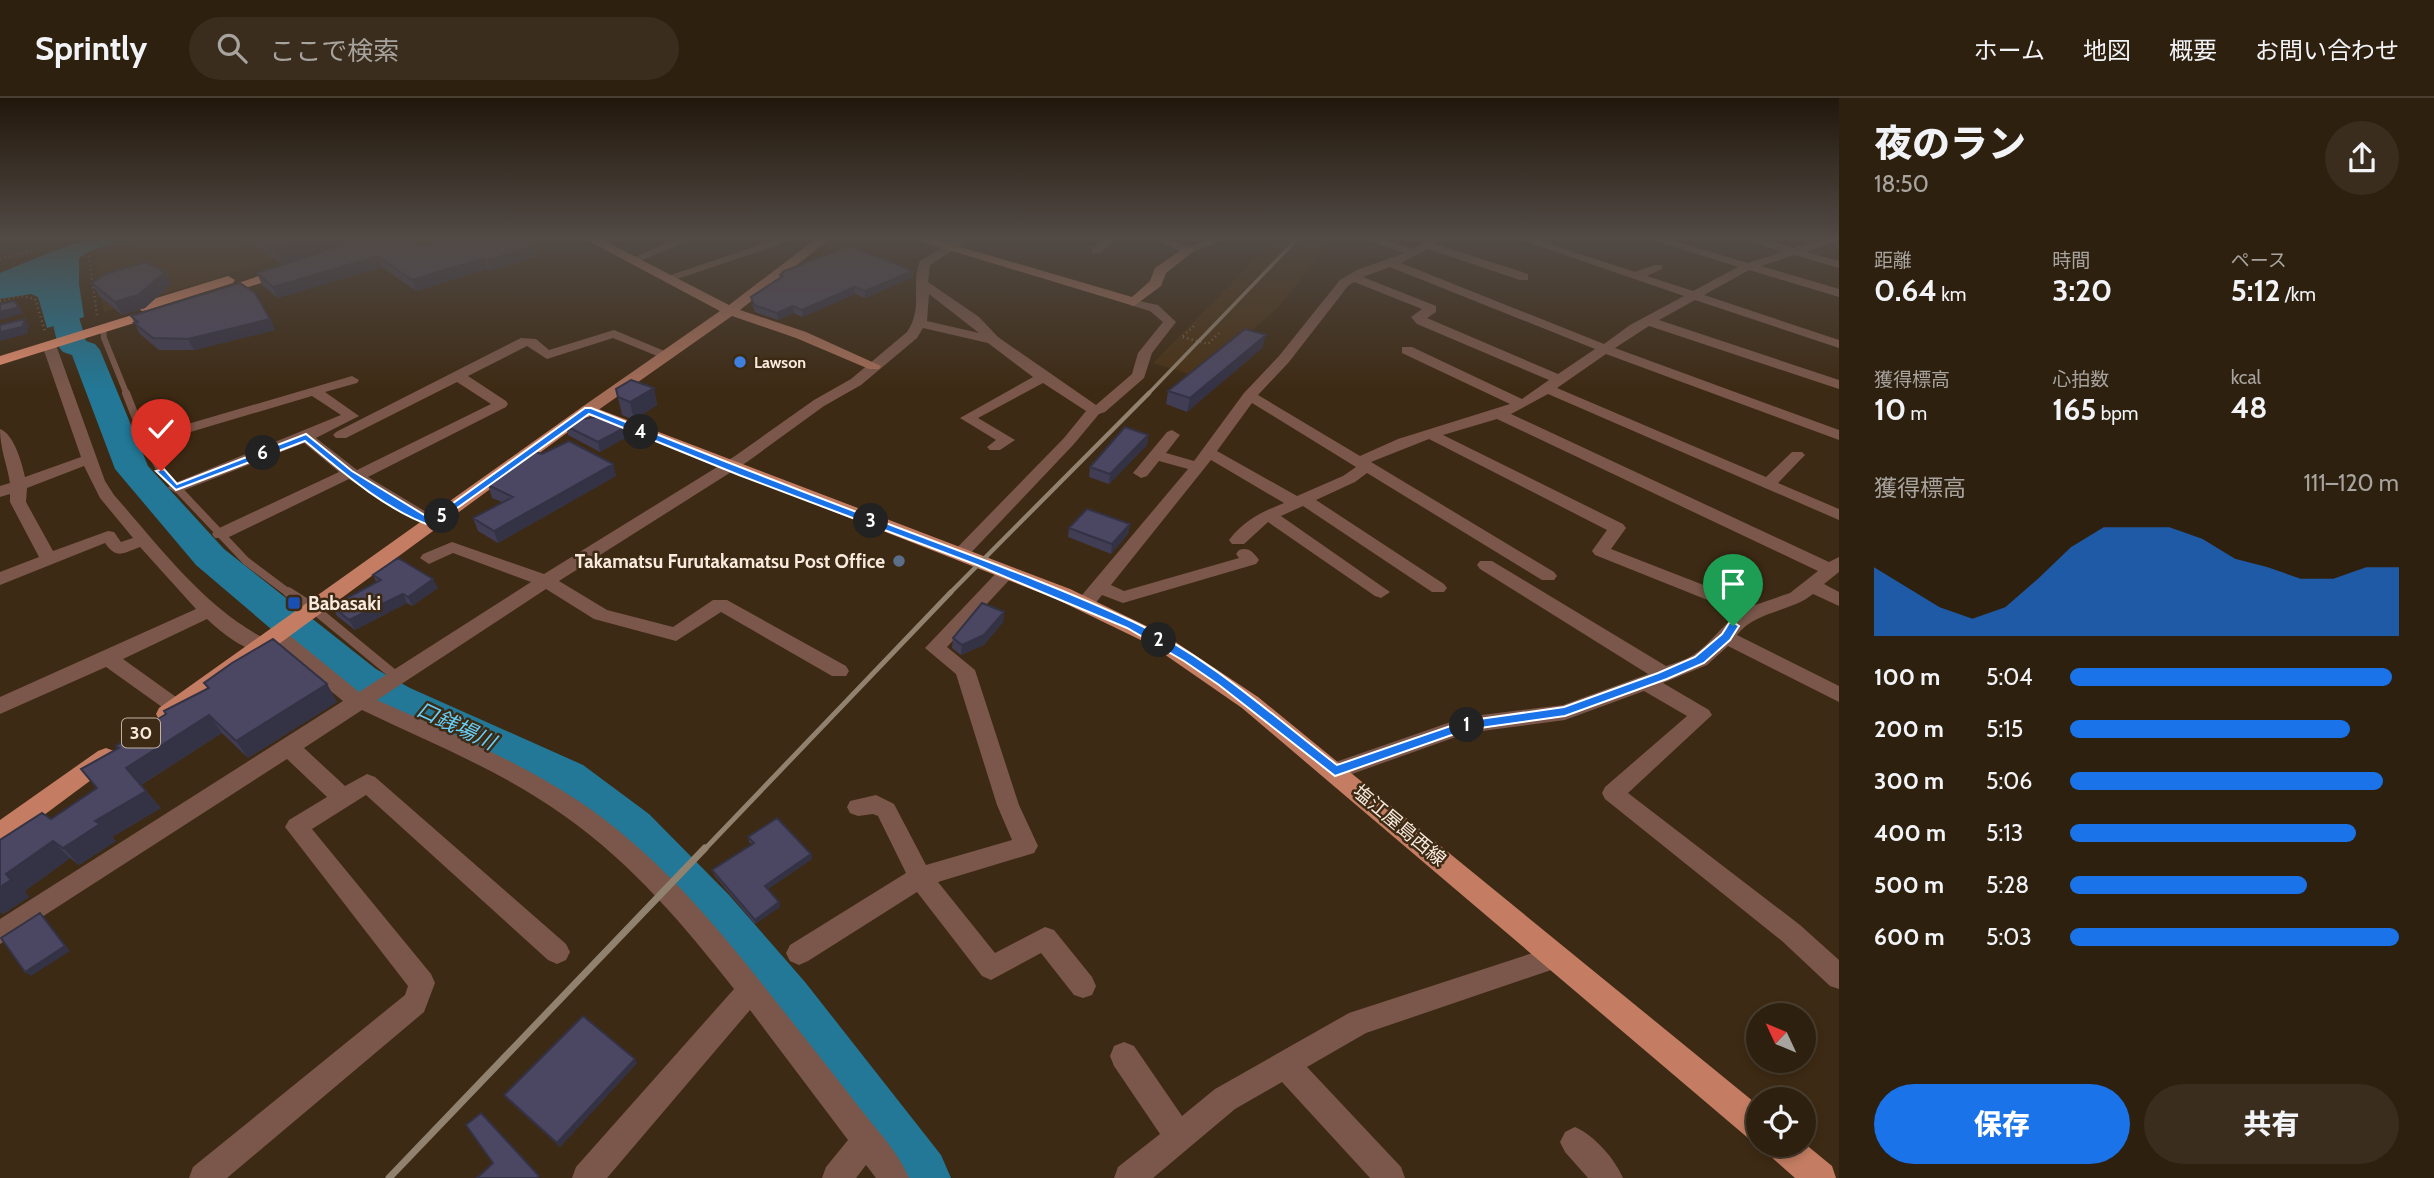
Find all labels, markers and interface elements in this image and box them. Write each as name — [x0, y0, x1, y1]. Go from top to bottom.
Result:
search box — [189, 17, 679, 80]
text: Sprintly — [35, 28, 147, 68]
icon: search — [213, 29, 251, 67]
text: ここで検索 — [269, 35, 399, 67]
text: ホーム — [1974, 36, 2045, 65]
text: 地図 — [2083, 36, 2131, 65]
text: 概要 — [2169, 36, 2217, 65]
text: お問い合わせ — [2255, 36, 2399, 65]
text: 夜のラン — [1874, 120, 2026, 167]
button: share — [2325, 121, 2399, 195]
text: 18:50 — [1874, 170, 1929, 198]
text: 距離 — [1874, 249, 1912, 272]
text: 時間 — [2052, 249, 2090, 272]
text: ペース — [2231, 249, 2287, 272]
text: 0.64 — [1874, 272, 1937, 309]
text: 3:20 — [2052, 272, 2112, 309]
text: 5:12 — [2231, 272, 2280, 309]
text: km — [1937, 283, 1966, 306]
text: /km — [2280, 283, 2316, 306]
place label: Lawson — [754, 353, 806, 372]
marker: Lawson — [732, 354, 748, 370]
text: kcal — [2231, 366, 2261, 389]
text: 獲得標高 — [1874, 368, 1950, 391]
text: 心拍数 — [2052, 368, 2109, 391]
text: 48 — [2231, 389, 2267, 426]
text: 10 — [1874, 391, 1906, 428]
text: 165 — [2052, 391, 2096, 428]
pin — [131, 399, 191, 471]
text: m — [1906, 402, 1927, 425]
text: bpm — [2096, 402, 2138, 425]
icon: check — [142, 410, 180, 448]
pin: 4 — [624, 414, 658, 450]
text: 4 — [635, 420, 646, 443]
pin: 6 — [246, 436, 280, 470]
text: 6 — [257, 441, 268, 464]
text: 111–120 m — [2303, 469, 2399, 497]
text: 獲得標高 — [1874, 474, 1966, 502]
pin: 5 — [424, 498, 460, 534]
text: 5 — [436, 504, 447, 527]
pin: 3 — [854, 504, 888, 538]
text: 3 — [865, 509, 876, 532]
place label: Takamatsu Furutakamatsu Post Office — [575, 550, 885, 573]
marker: Takamatsu Furutakamatsu Post Office — [891, 553, 907, 569]
pin — [1703, 554, 1763, 626]
icon: arrive — [1714, 565, 1752, 603]
place label: Babasaki — [308, 592, 381, 615]
marker: Babasaki — [286, 595, 302, 611]
pin: 2 — [1142, 622, 1176, 658]
text: 2 — [1153, 628, 1164, 651]
text: 100 m — [1874, 663, 1940, 691]
text: 5:04 — [1986, 663, 2033, 691]
water label: 口銭場川 — [413, 696, 501, 755]
pin: 1 — [1450, 708, 1484, 742]
text: 1 — [1463, 713, 1470, 736]
text: 200 m — [1874, 715, 1944, 743]
text: 5:15 — [1986, 715, 2023, 743]
road number: 30 — [122, 718, 160, 748]
text: 300 m — [1874, 767, 1944, 795]
text: 5:06 — [1986, 767, 2032, 795]
street label: 塩江屋島西線 — [1349, 780, 1451, 871]
text: 400 m — [1874, 819, 1946, 847]
text: 5:13 — [1986, 819, 2023, 847]
text: 500 m — [1874, 871, 1944, 899]
text: 5:28 — [1986, 871, 2029, 899]
text: 600 m — [1874, 923, 1945, 951]
text: 5:03 — [1986, 923, 2032, 951]
north arrow — [1746, 1003, 1816, 1073]
map controls — [1746, 1003, 1816, 1157]
button: 保存 — [1874, 1084, 2130, 1164]
button: 共有 — [2144, 1084, 2399, 1164]
button: locate — [1746, 1087, 1816, 1157]

